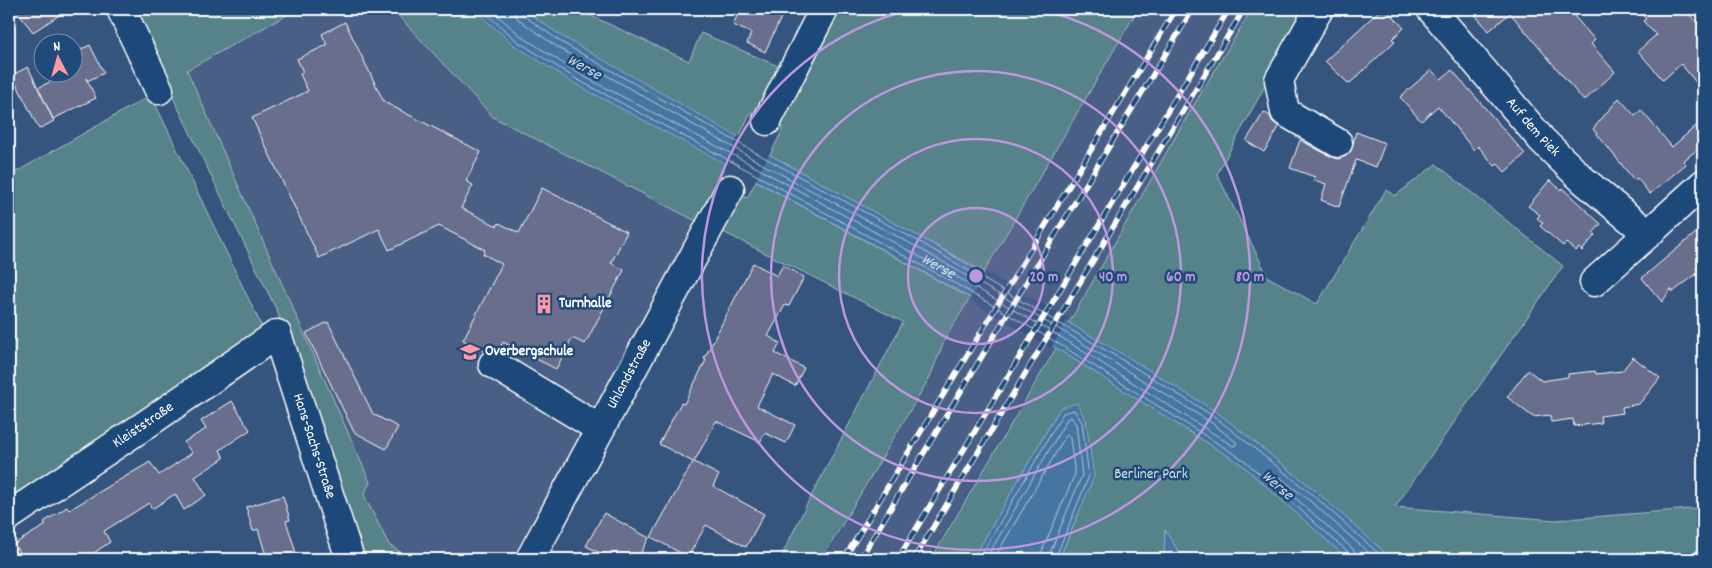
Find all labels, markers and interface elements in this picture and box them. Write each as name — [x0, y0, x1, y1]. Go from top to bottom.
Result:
north arrow — [32, 32, 82, 82]
text: N — [52, 37, 61, 57]
water label: Werse — [563, 49, 606, 87]
street label: Auf dem Piek — [1500, 93, 1565, 162]
water label: Werse — [917, 248, 960, 286]
centre of rings — [967, 267, 985, 285]
text: 20 m — [1030, 267, 1058, 289]
text: 40 m — [1099, 267, 1127, 289]
text: 60 m — [1166, 267, 1196, 289]
text: 80 m — [1236, 267, 1264, 289]
building icon: Turnhalle — [533, 293, 555, 315]
place label: Turnhalle — [559, 293, 612, 315]
street label: Uhlandstraße — [602, 335, 658, 413]
school or university icon: Overbergschule — [459, 341, 481, 363]
place label: Overbergschule — [485, 341, 574, 363]
street label: Hans-Sachs-Straße — [286, 391, 341, 502]
street label: Kleiststraße — [108, 397, 179, 455]
park label: Berliner Park — [1114, 464, 1188, 486]
water label: Werse — [1256, 466, 1299, 507]

